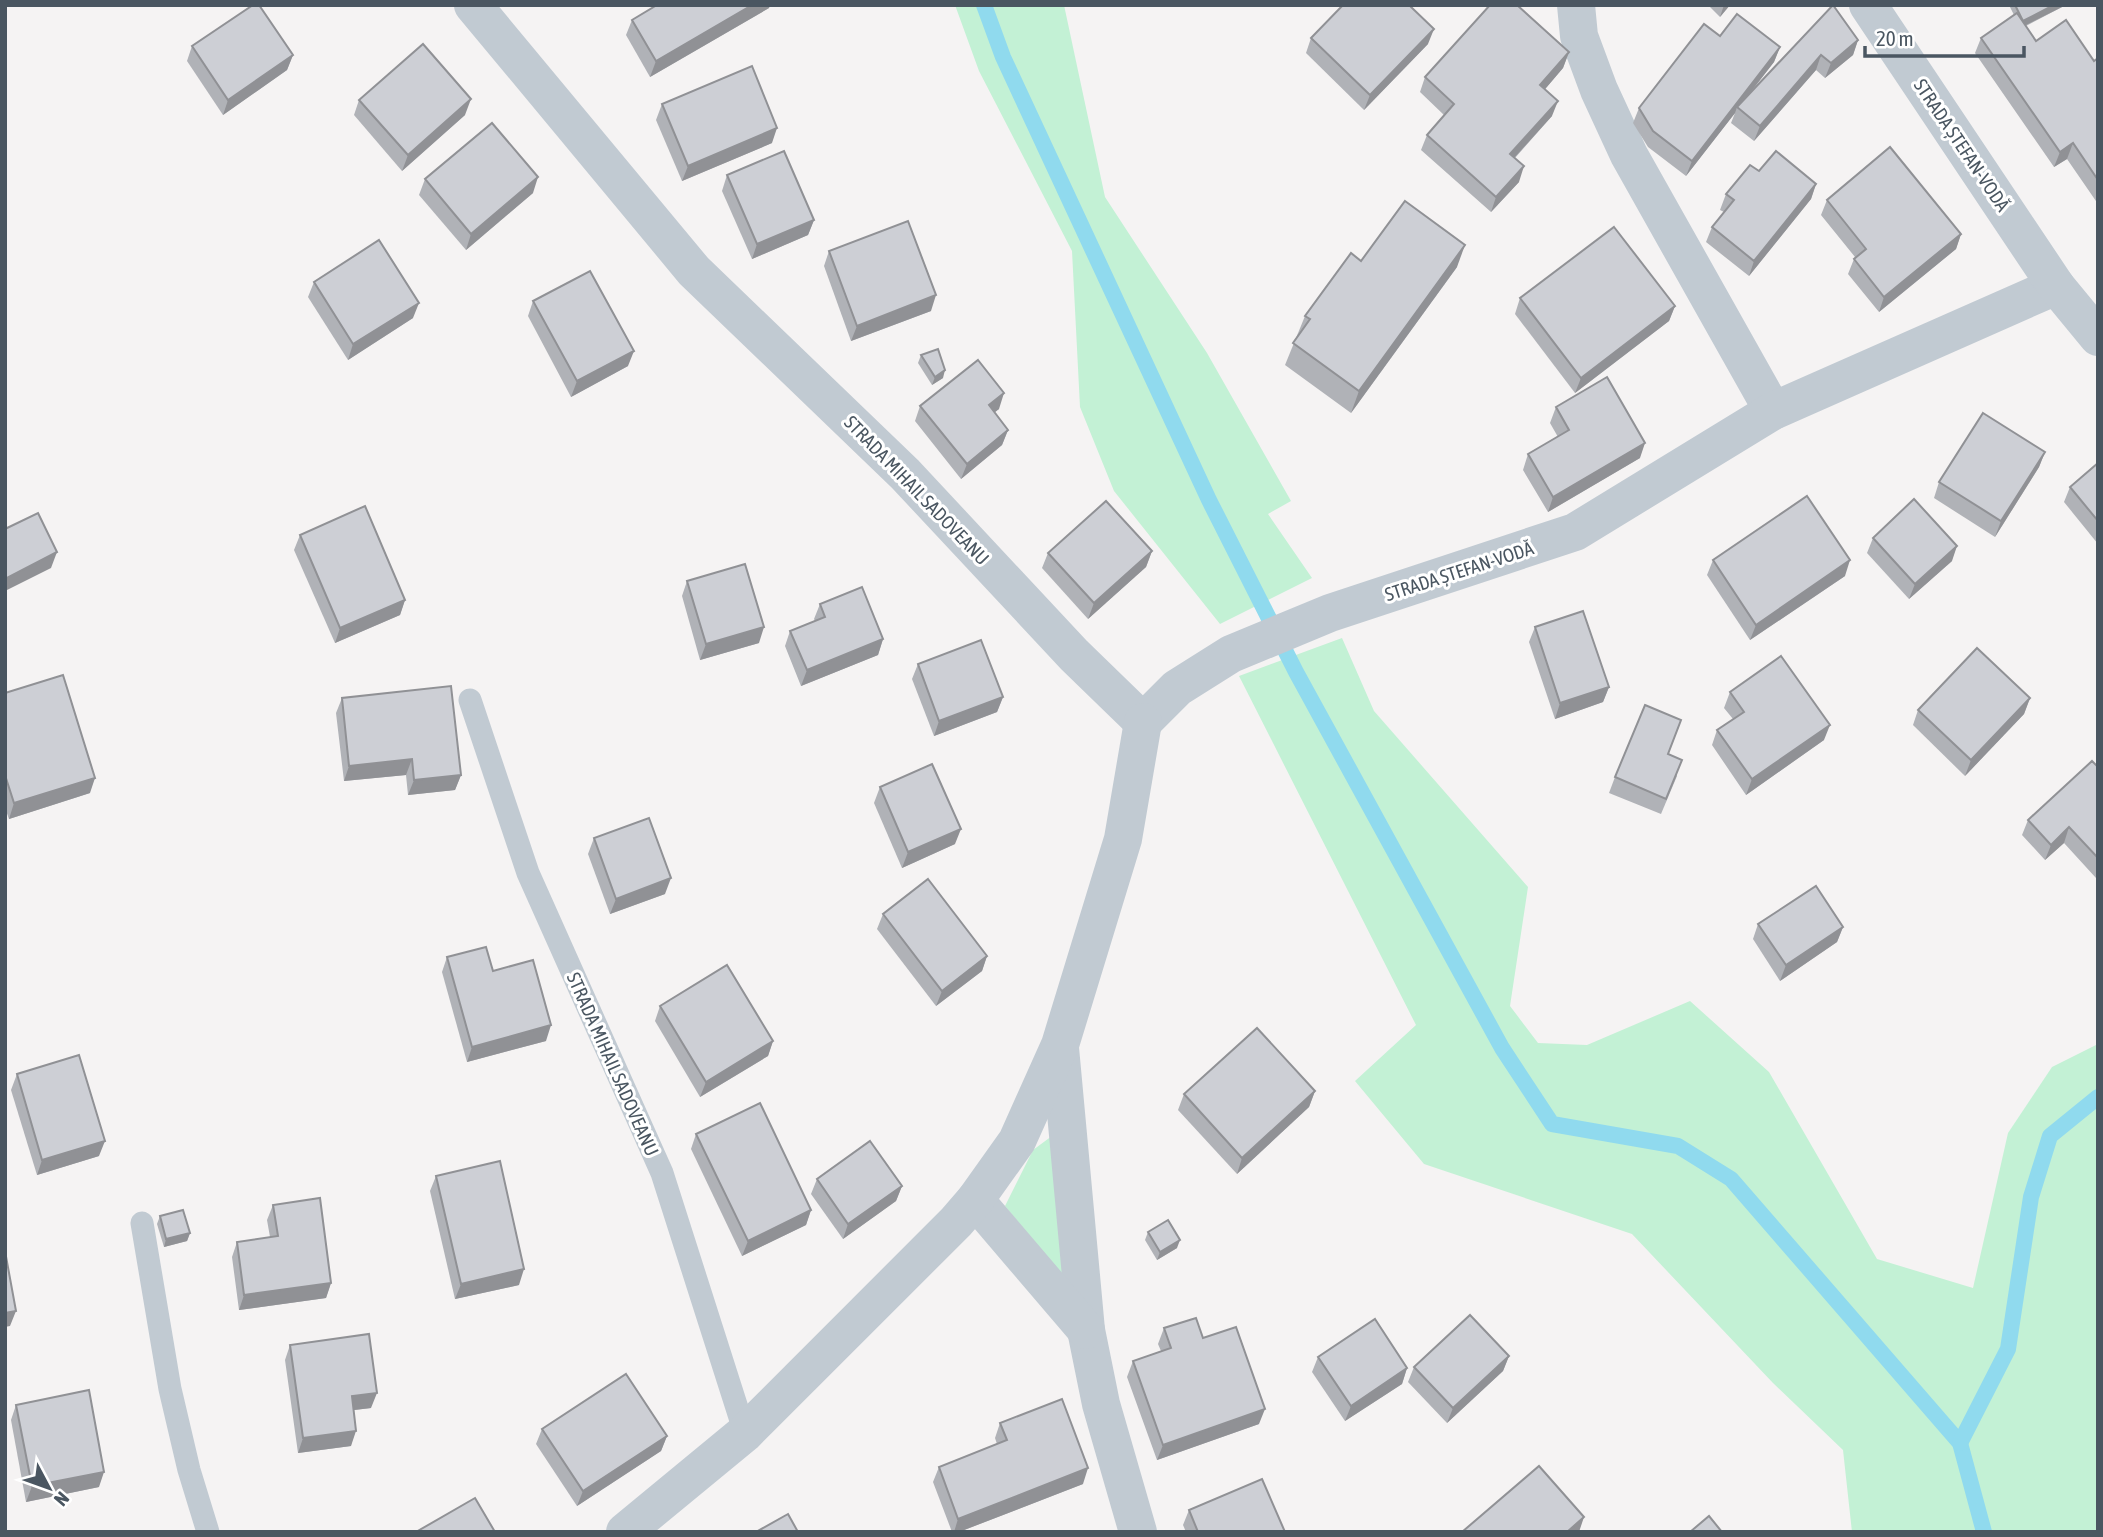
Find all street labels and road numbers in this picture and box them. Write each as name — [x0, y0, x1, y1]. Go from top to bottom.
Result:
street label: STRADA ȘTEFAN-VODĂ — [1910, 75, 2015, 216]
street label: STRADA MIHAIL SADOVEANU — [840, 411, 994, 569]
street label: STRADA ȘTEFAN-VODĂ — [1382, 536, 1537, 605]
street label: STRADA MIHAIL SADOVEANU — [563, 969, 663, 1159]

